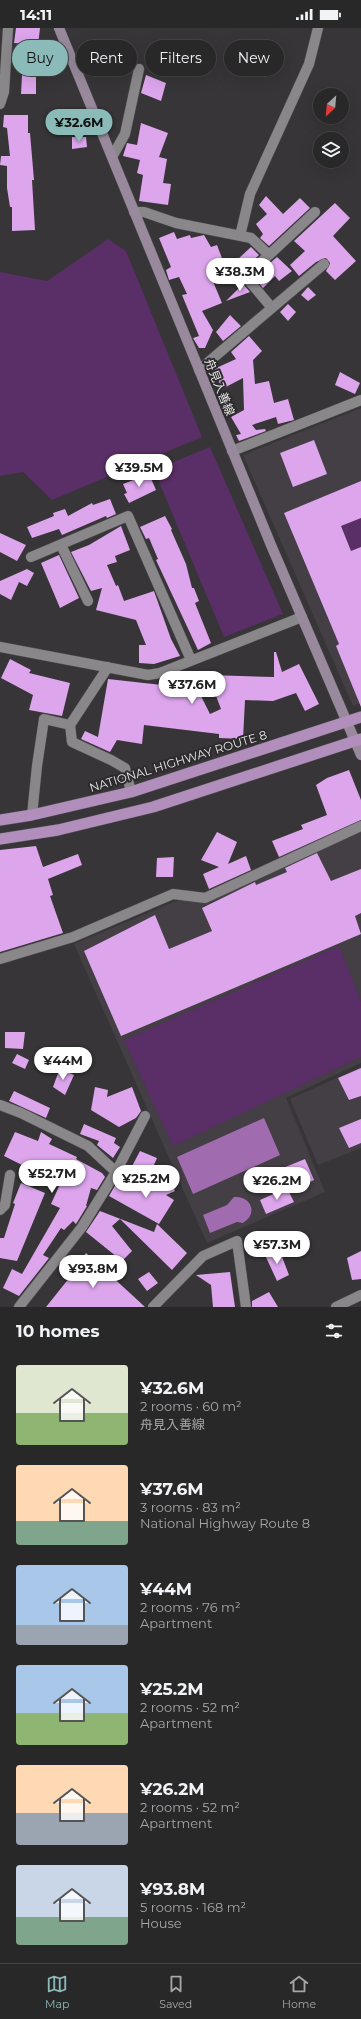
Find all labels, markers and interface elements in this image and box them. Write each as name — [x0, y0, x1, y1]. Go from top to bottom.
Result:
text: 14:11 — [20, 5, 52, 24]
chip: Buy — [12, 40, 68, 76]
chip: Rent — [76, 40, 137, 76]
chip: Filters — [145, 40, 216, 76]
chip: New — [224, 40, 284, 76]
north arrow — [313, 88, 349, 124]
map controls — [313, 88, 349, 168]
pin: ¥32.6M — [46, 109, 112, 143]
text: ¥32.6M — [54, 114, 104, 130]
button: layers — [313, 132, 349, 168]
pin: ¥38.3M — [207, 258, 273, 292]
text: ¥38.3M — [215, 263, 265, 279]
street label: 舟見入善線 — [202, 356, 238, 418]
pin: ¥39.5M — [106, 454, 172, 488]
text: ¥39.5M — [114, 459, 164, 475]
pin: ¥37.6M — [159, 671, 225, 705]
text: ¥37.6M — [168, 676, 216, 692]
street label: NATIONAL HIGHWAY ROUTE 8 — [87, 727, 269, 795]
pin: ¥44M — [39, 1047, 87, 1081]
text: ¥44M — [43, 1052, 83, 1068]
pin: ¥52.7M — [19, 1160, 85, 1194]
text: ¥52.7M — [28, 1165, 76, 1181]
pin: ¥25.2M — [113, 1165, 179, 1199]
pin: ¥26.2M — [244, 1167, 310, 1201]
text: ¥25.2M — [122, 1170, 170, 1186]
text: ¥26.2M — [252, 1172, 302, 1188]
pin: ¥57.3M — [244, 1231, 310, 1265]
text: ¥57.3M — [253, 1236, 301, 1252]
pin: ¥93.8M — [60, 1255, 126, 1289]
text: ¥93.8M — [68, 1260, 118, 1276]
icon: filters — [323, 1320, 345, 1342]
text: 10 homes — [16, 1321, 100, 1341]
text: ¥32.6M — [140, 1378, 204, 1398]
icon: home — [48, 1381, 96, 1429]
text: 2 rooms · 60 m² — [140, 1398, 242, 1414]
text: 舟見入善線 — [140, 1416, 205, 1432]
text: ¥37.6M — [140, 1479, 204, 1499]
icon: home — [48, 1481, 96, 1529]
text: 3 rooms · 83 m² — [140, 1499, 241, 1515]
text: National Highway Route 8 — [140, 1515, 310, 1531]
text: ¥44M — [140, 1579, 192, 1599]
icon: home — [48, 1581, 96, 1629]
text: 2 rooms · 76 m² — [140, 1599, 240, 1615]
text: Apartment — [140, 1615, 212, 1631]
text: ¥25.2M — [140, 1679, 204, 1699]
icon: home — [48, 1681, 96, 1729]
text: 2 rooms · 52 m² — [140, 1699, 240, 1715]
text: Apartment — [140, 1715, 212, 1731]
text: ¥26.2M — [140, 1779, 204, 1799]
icon: home — [48, 1781, 96, 1829]
text: 2 rooms · 52 m² — [140, 1799, 240, 1815]
text: Apartment — [140, 1815, 212, 1831]
text: ¥93.8M — [140, 1879, 205, 1899]
icon: home — [48, 1881, 96, 1929]
text: 5 rooms · 168 m² — [140, 1899, 246, 1915]
text: House — [140, 1915, 182, 1931]
tab: Map — [45, 1973, 69, 2011]
tab: Saved — [159, 1973, 192, 2011]
tab: Home — [282, 1973, 316, 2011]

